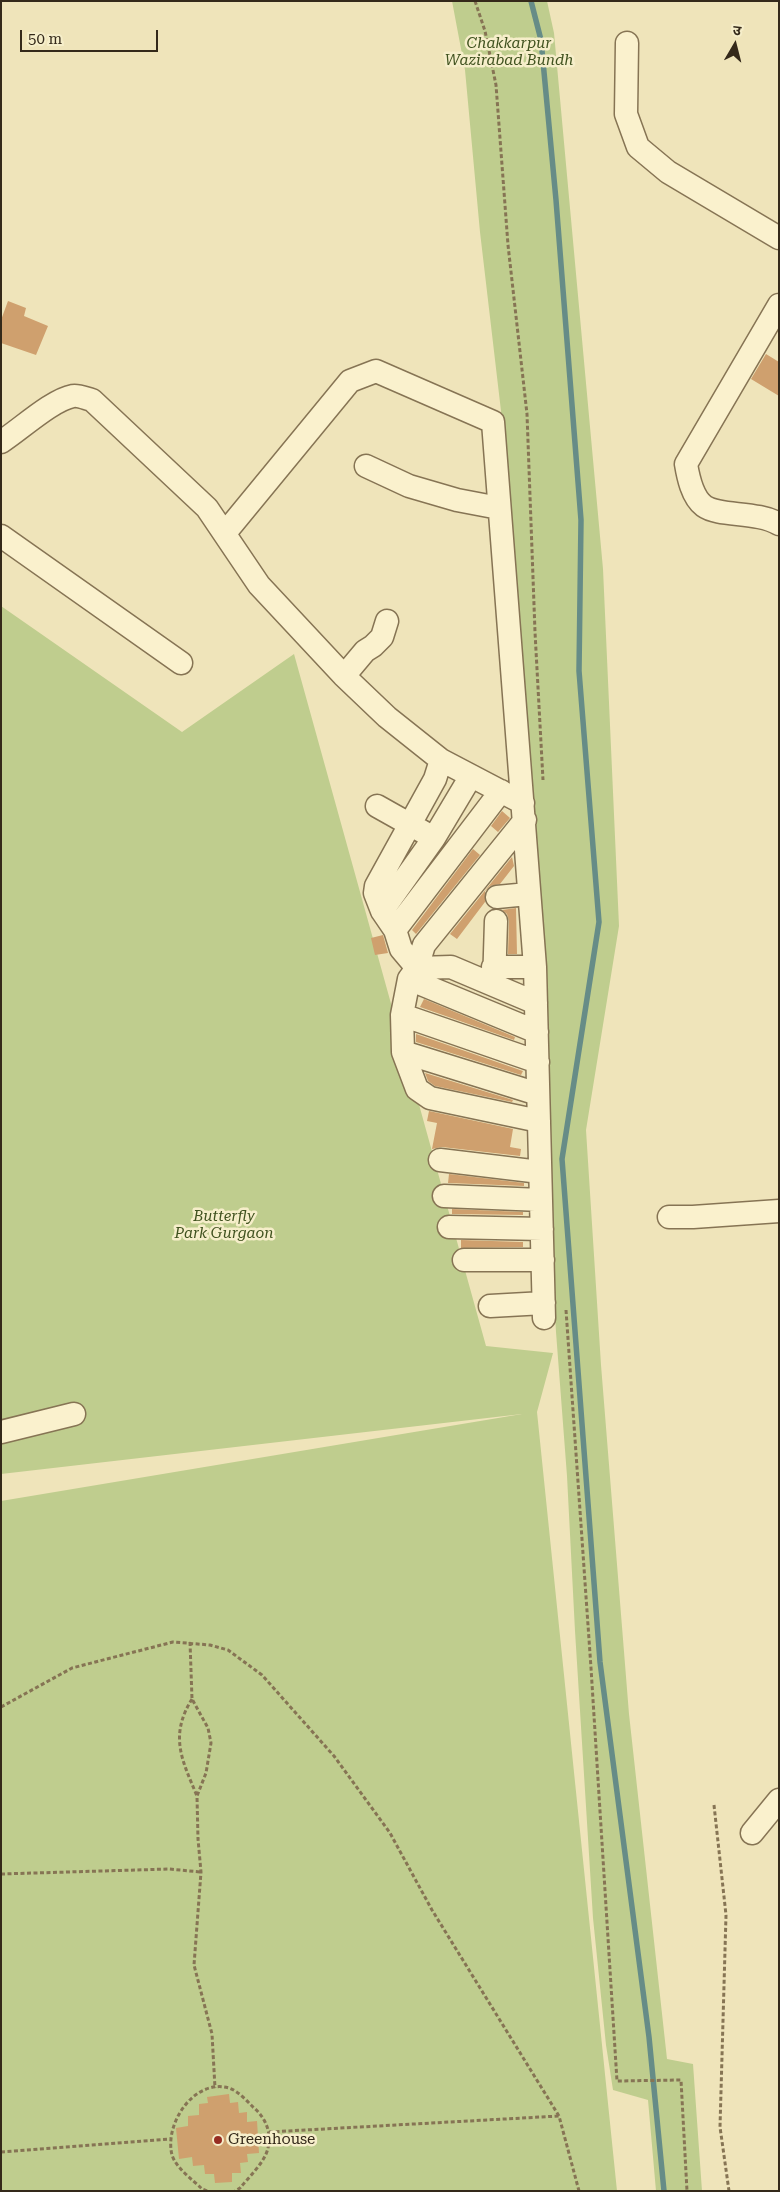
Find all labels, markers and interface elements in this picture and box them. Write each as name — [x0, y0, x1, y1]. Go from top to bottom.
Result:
scale bar — [22, 20, 160, 52]
north arrow — [710, 20, 760, 70]
text: उ — [732, 22, 742, 39]
text: 50 m — [28, 30, 62, 48]
park label: Chakkarpur Wazirabad Bundh — [445, 35, 573, 70]
park label: Butterfly Park Gurgaon — [175, 1208, 273, 1243]
place label: Greenhouse — [228, 2131, 315, 2149]
marker: Greenhouse — [212, 2134, 224, 2146]

